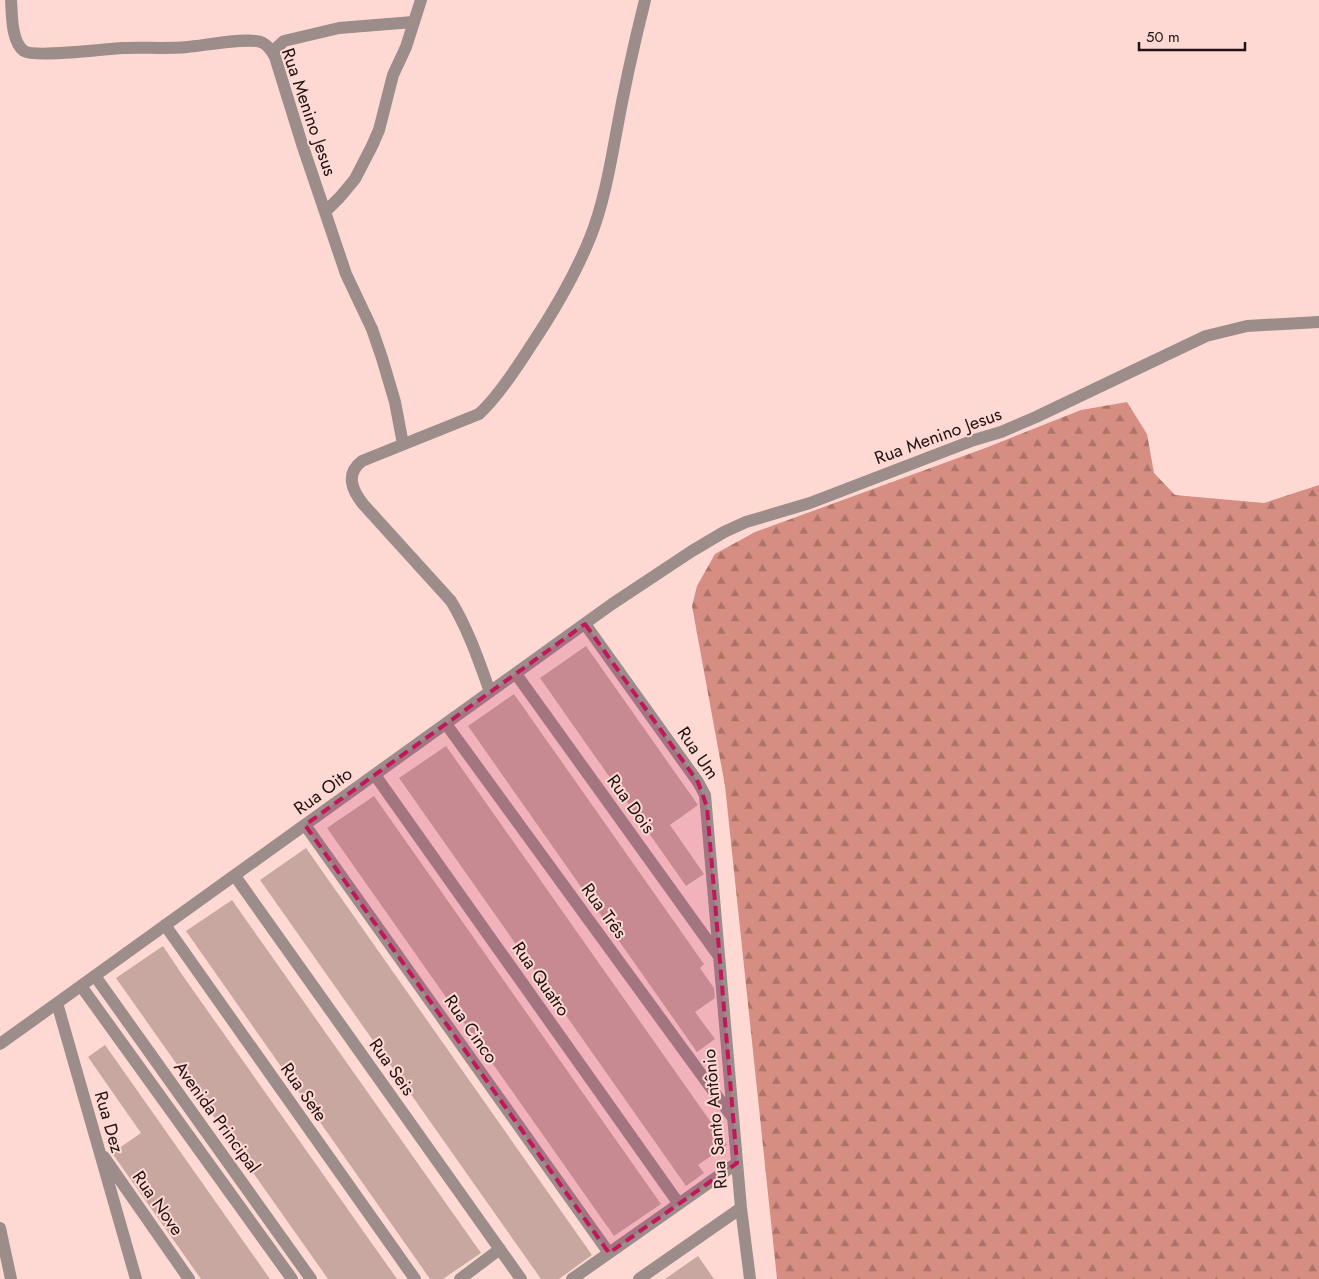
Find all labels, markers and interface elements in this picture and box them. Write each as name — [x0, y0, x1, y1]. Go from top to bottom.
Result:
scale bar — [1139, 20, 1245, 52]
text: 50 m — [1146, 26, 1180, 48]
street label: Rua Menino Jesus — [275, 45, 343, 179]
street label: Rua Menino Jesus — [871, 401, 1005, 471]
street label: Rua Um — [671, 721, 725, 785]
street label: Rua Oito — [288, 761, 358, 821]
street label: Rua Dois — [601, 769, 661, 839]
street label: Rua Três — [575, 878, 633, 944]
street label: Rua Quatro — [506, 936, 576, 1022]
street label: Rua Cinco — [438, 989, 504, 1069]
street label: Rua Seis — [363, 1033, 421, 1101]
street label: Rua Santo Antônio — [696, 1048, 734, 1190]
street label: Avenida Principal — [168, 1056, 266, 1178]
street label: Rua Sete — [274, 1057, 334, 1127]
street label: Rua Dez — [88, 1088, 130, 1157]
street label: Rua Nove — [126, 1165, 190, 1241]

